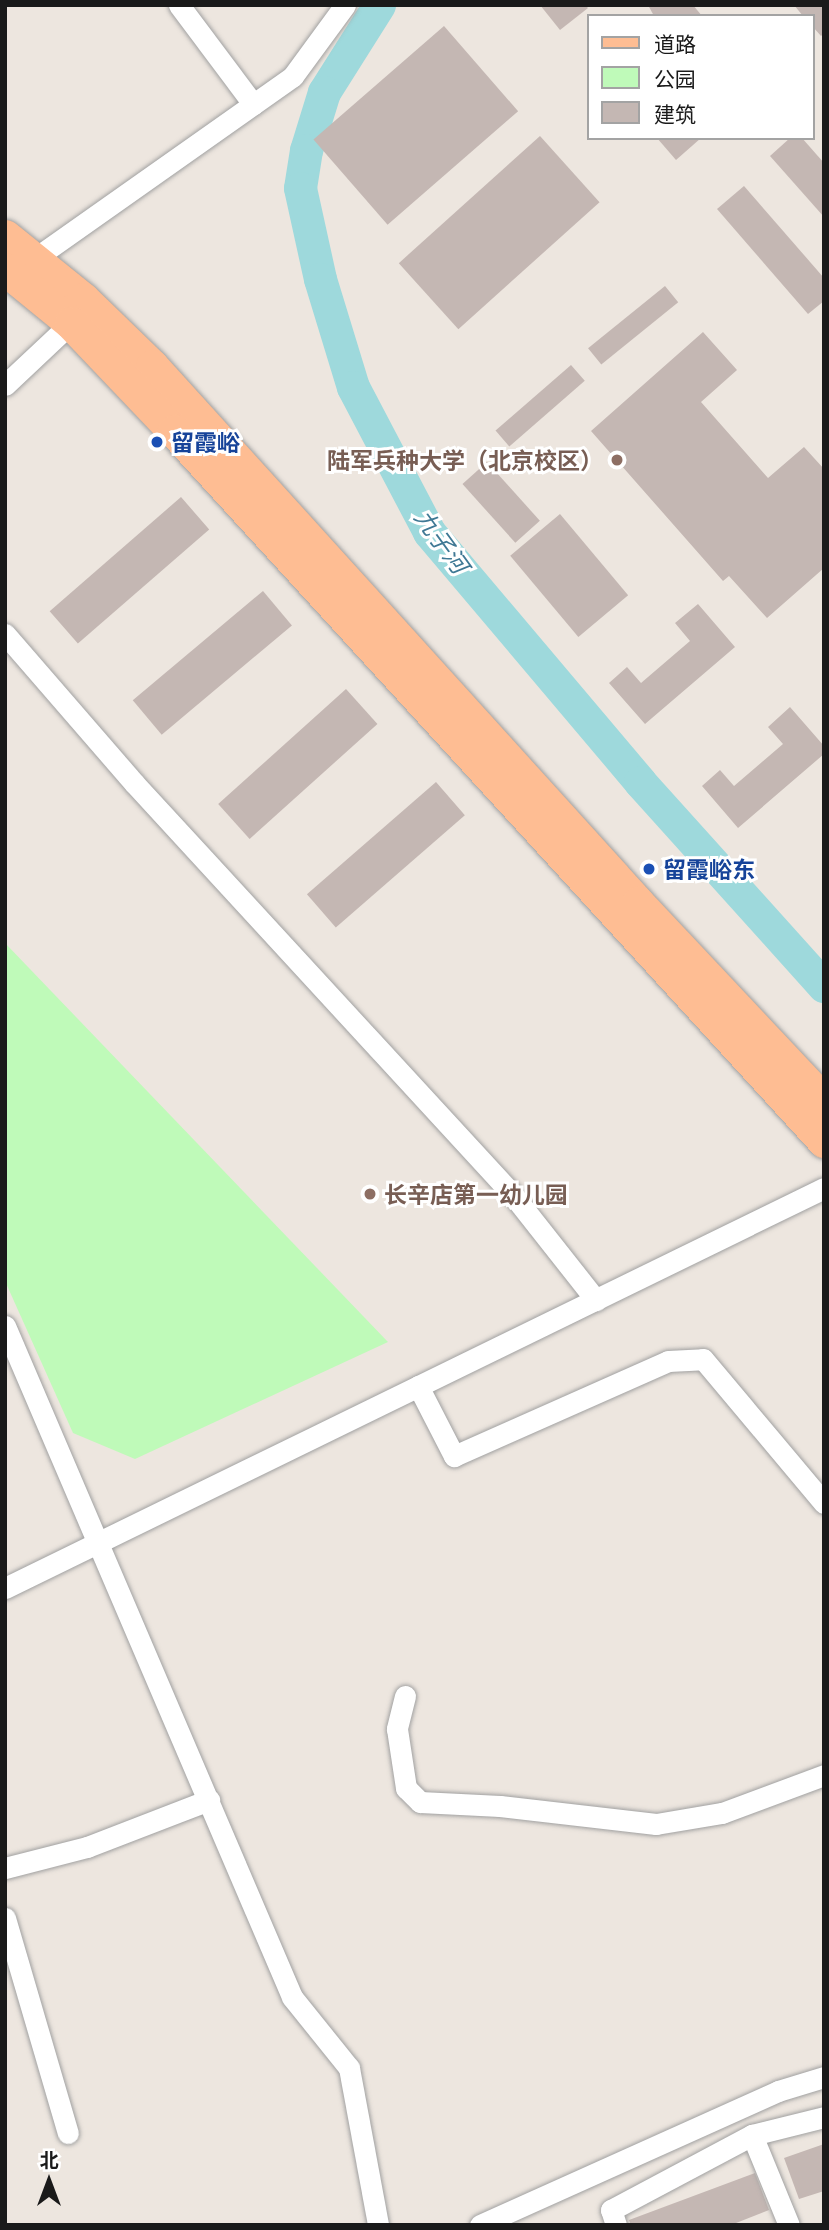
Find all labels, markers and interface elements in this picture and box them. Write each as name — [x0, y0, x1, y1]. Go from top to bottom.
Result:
legend — [588, 14, 815, 140]
text: 道路 — [654, 30, 696, 58]
text: 公园 — [654, 65, 696, 93]
text: 建筑 — [654, 100, 696, 128]
place label: 留霞峪 — [171, 428, 240, 456]
marker: 留霞峪 — [149, 434, 165, 450]
place label: 陆军兵种大学（北京校区） — [327, 446, 603, 474]
marker: 陆军兵种大学（北京校区） — [609, 452, 625, 468]
water label: 九子河 — [409, 503, 475, 579]
place label: 留霞峪东 — [663, 855, 755, 883]
marker: 留霞峪东 — [641, 861, 657, 877]
place label: 长辛店第一幼儿园 — [384, 1180, 568, 1208]
marker: 长辛店第一幼儿园 — [362, 1186, 378, 1202]
north arrow — [14, 2146, 84, 2216]
text: 北 — [39, 2147, 59, 2173]

